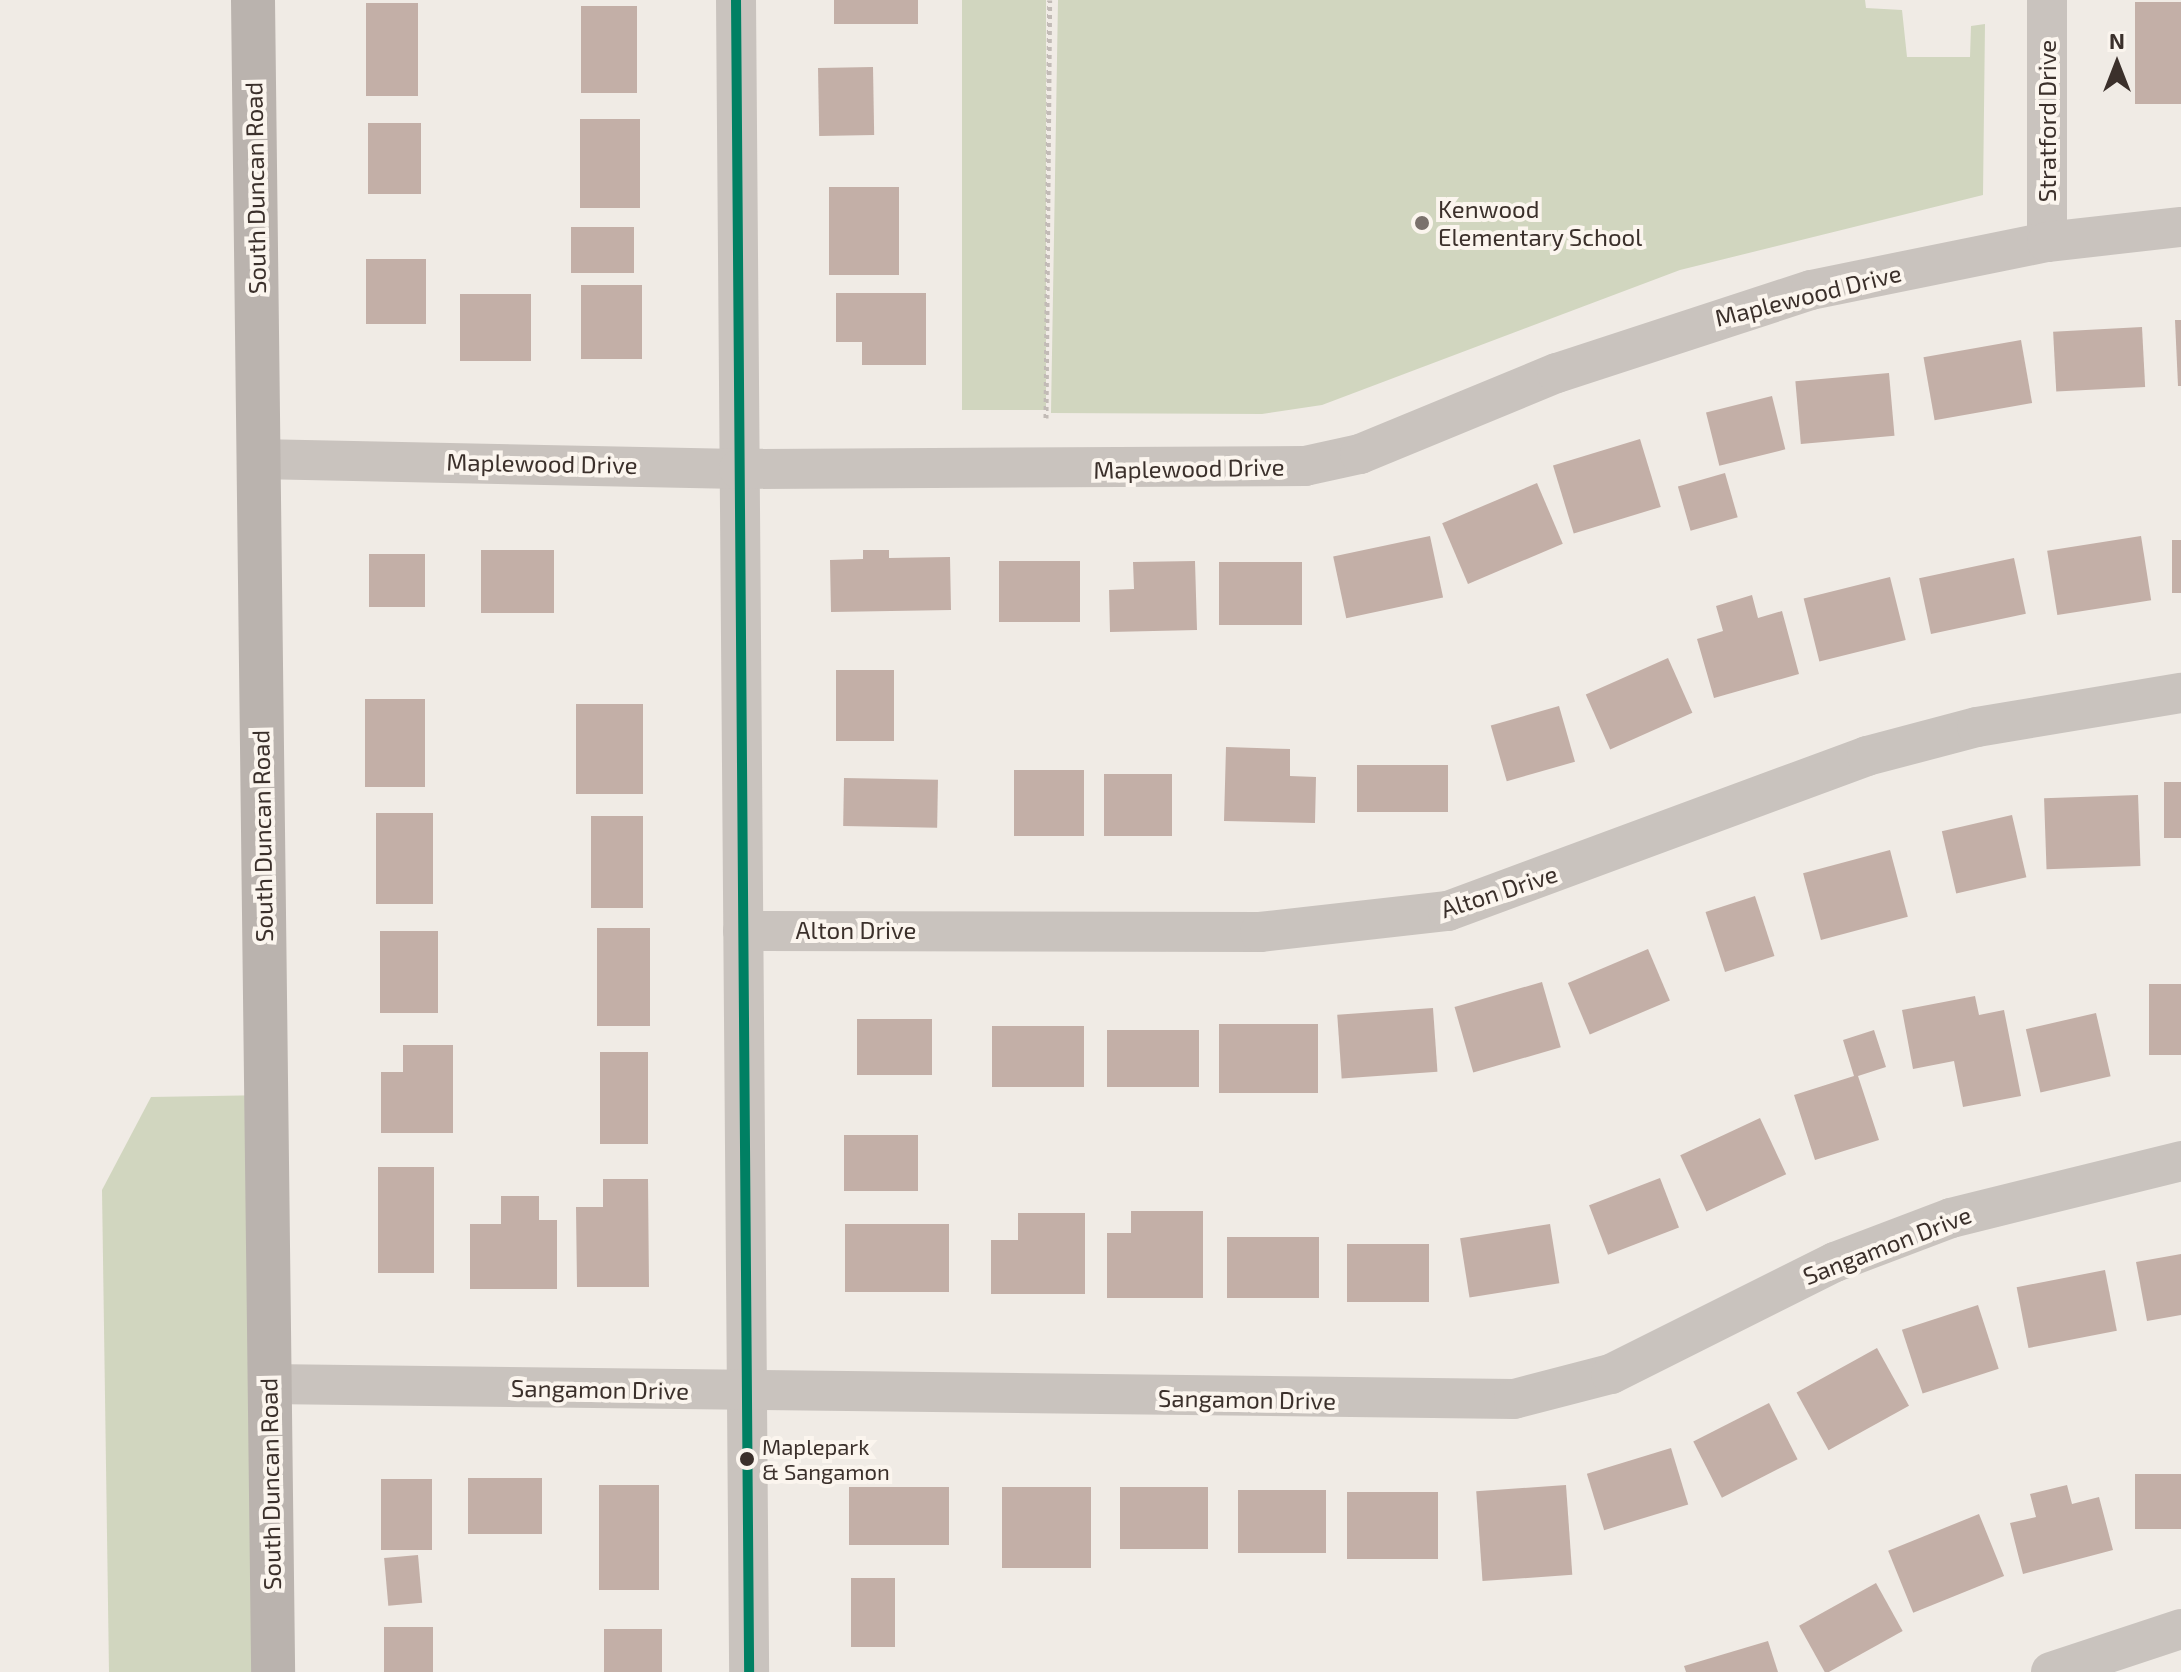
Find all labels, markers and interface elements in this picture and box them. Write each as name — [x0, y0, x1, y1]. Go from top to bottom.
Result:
north arrow — [2077, 24, 2157, 104]
text: N — [2109, 27, 2125, 53]
street label: Stratford Drive — [2033, 40, 2061, 202]
street label: South Duncan Road — [239, 82, 271, 294]
place label: Kenwood Elementary School — [1438, 195, 1643, 251]
marker: Kenwood Elementary School — [1413, 214, 1431, 232]
street label: Maplewood Drive — [1712, 258, 1904, 332]
street label: Maplewood Drive — [446, 447, 638, 479]
street label: Maplewood Drive — [1093, 452, 1285, 484]
street label: South Duncan Road — [246, 730, 278, 942]
street label: Alton Drive — [1437, 859, 1561, 923]
street label: Alton Drive — [796, 916, 916, 944]
street label: Sangamon Drive — [1799, 1200, 1975, 1290]
street label: Sangamon Drive — [511, 1373, 689, 1405]
street label: South Duncan Road — [254, 1378, 286, 1590]
street label: Sangamon Drive — [1158, 1383, 1336, 1415]
place label: Maplepark & Sangamon — [762, 1433, 890, 1484]
marker: Maplepark & Sangamon — [739, 1451, 755, 1467]

